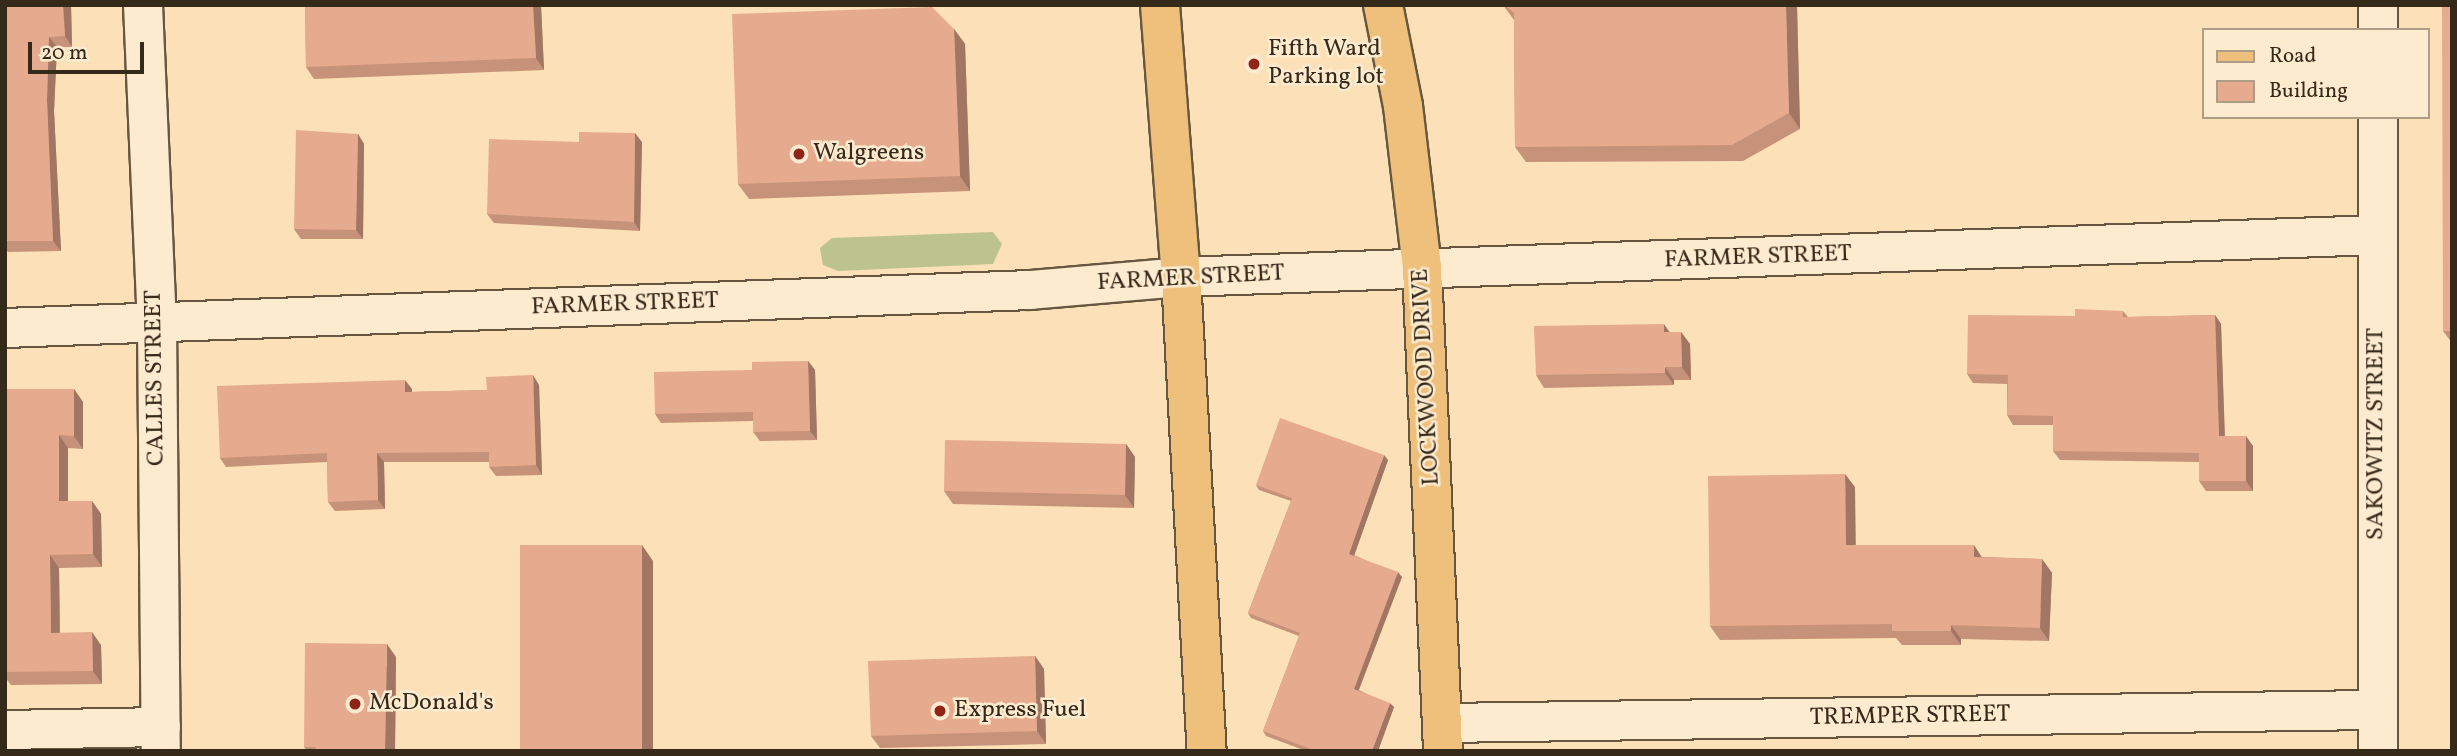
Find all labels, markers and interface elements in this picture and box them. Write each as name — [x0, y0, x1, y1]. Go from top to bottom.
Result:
scale bar — [32, 28, 147, 72]
legend — [2202, 28, 2429, 119]
place label: Fifth Ward Parking lot — [1268, 36, 1384, 92]
text: 20 m — [41, 39, 87, 68]
text: Road — [2269, 42, 2316, 71]
marker: Fifth Ward Parking lot — [1246, 56, 1262, 72]
text: Building — [2269, 77, 2348, 106]
place label: Walgreens — [813, 140, 924, 168]
marker: Walgreens — [791, 146, 807, 162]
street label: FARMER STREET — [1664, 240, 1852, 276]
street label: FARMER STREET — [1096, 260, 1286, 298]
street label: LOCKWOOD DRIVE — [1407, 268, 1447, 486]
street label: FARMER STREET — [531, 287, 719, 323]
street label: CALLES STREET — [140, 290, 172, 466]
street label: SAKOWITZ STREET — [2363, 328, 2391, 540]
place label: McDonald's — [369, 690, 494, 718]
marker: McDonald's — [347, 696, 363, 712]
place label: Express Fuel — [954, 697, 1086, 725]
street label: TREMPER STREET — [1809, 701, 2011, 733]
marker: Express Fuel — [932, 703, 948, 719]

